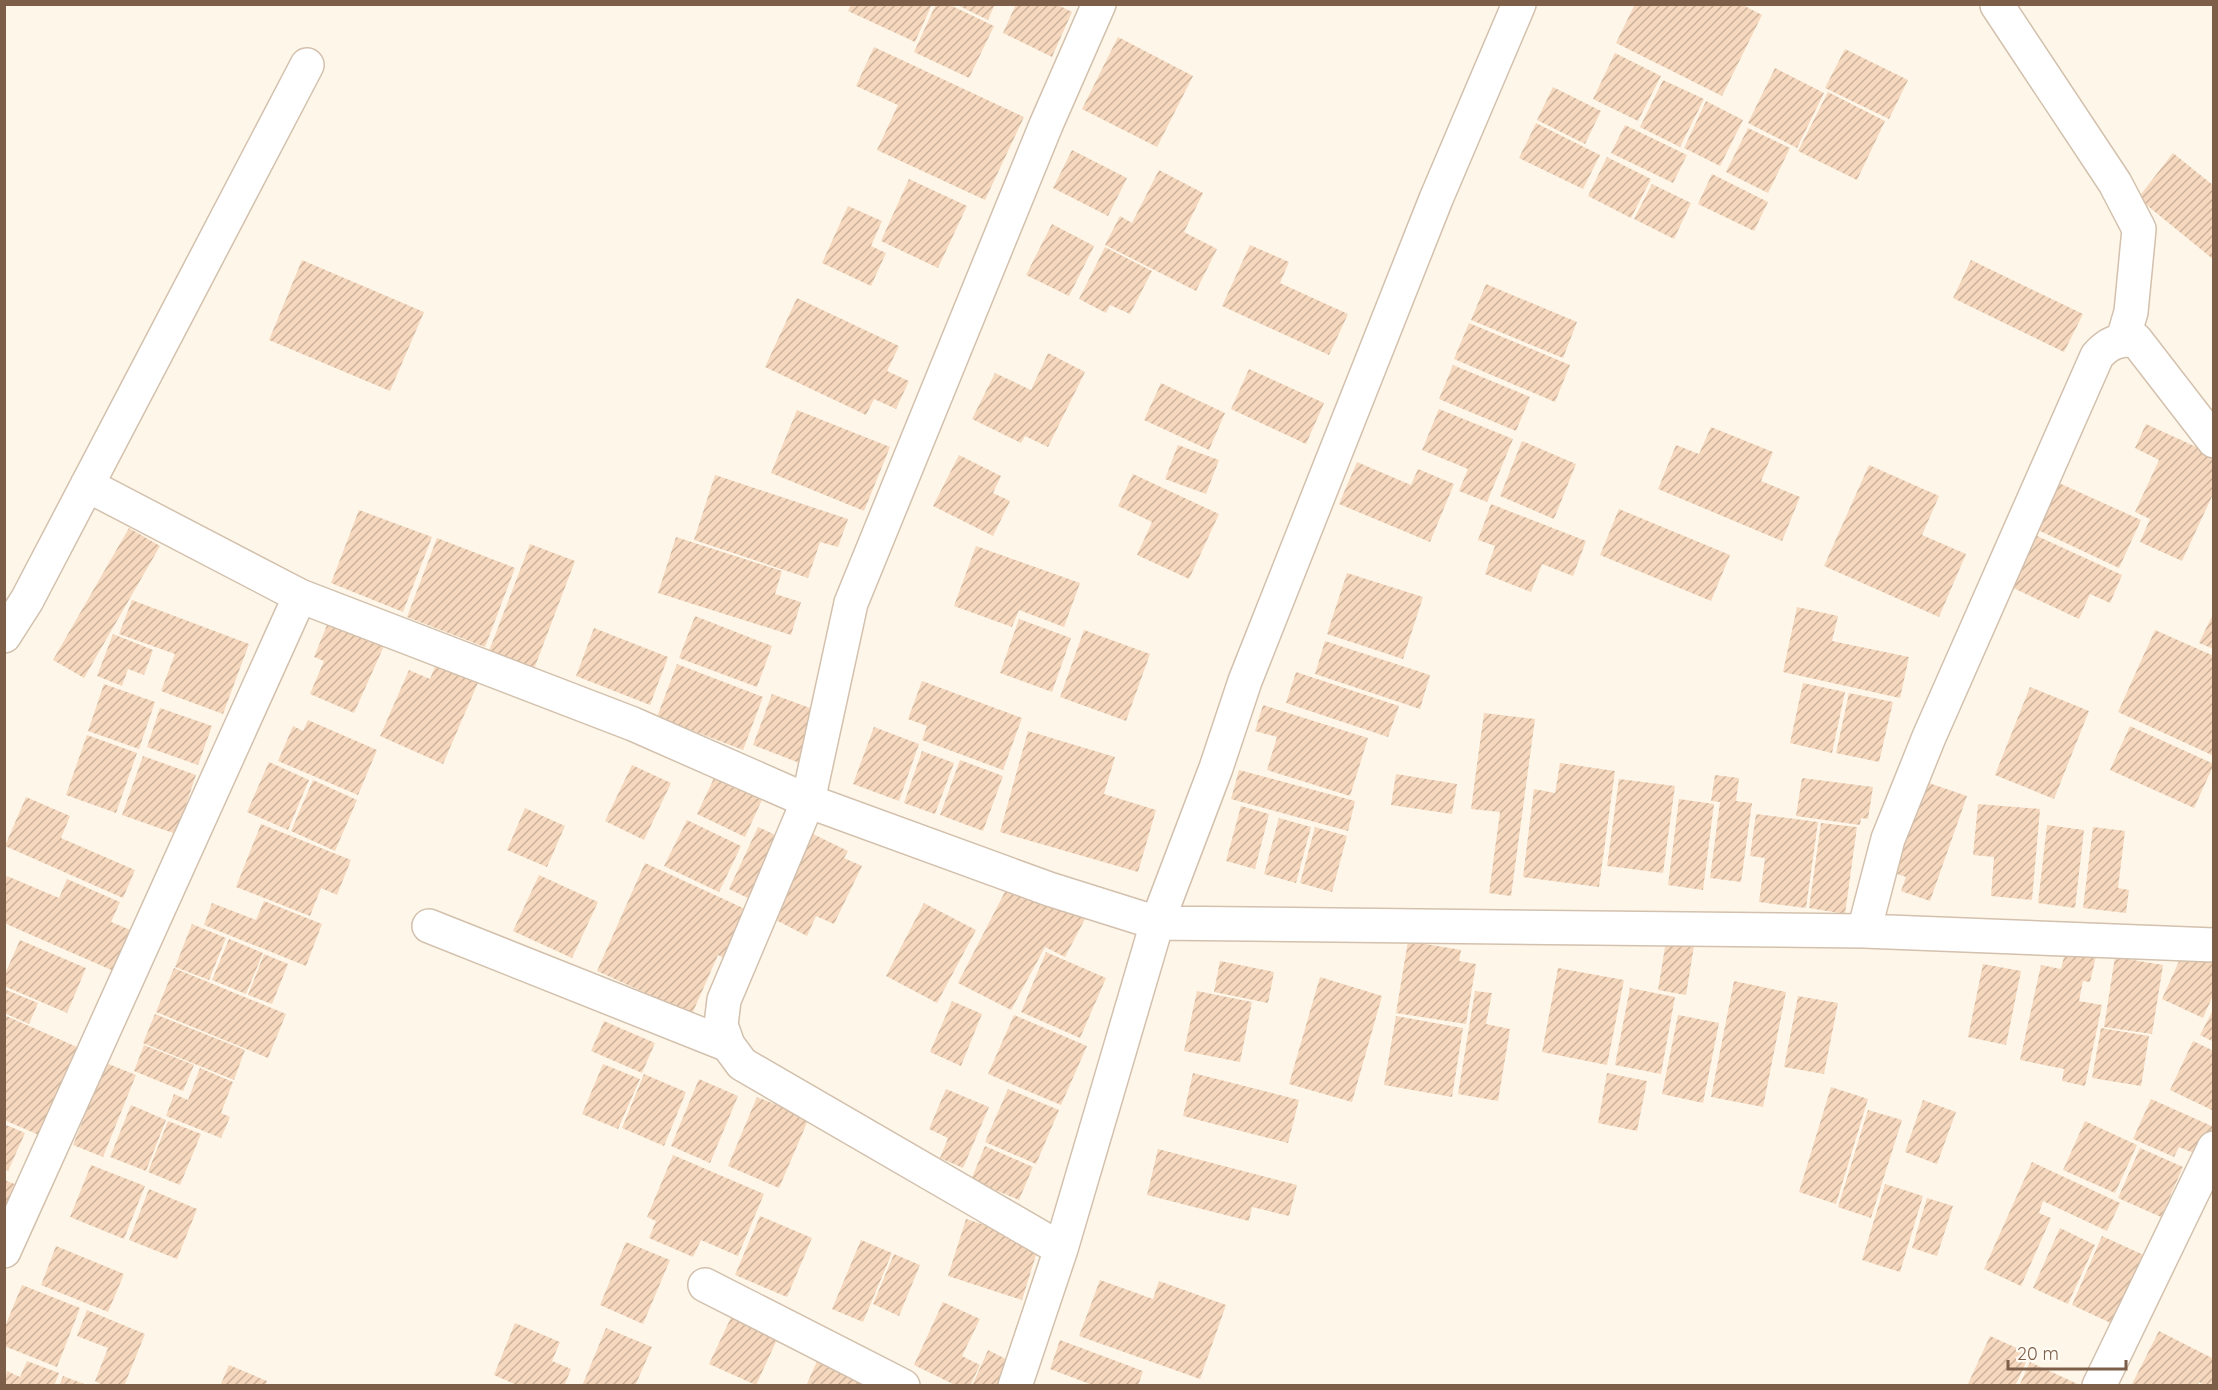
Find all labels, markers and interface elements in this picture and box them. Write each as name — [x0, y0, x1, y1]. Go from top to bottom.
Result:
scale bar — [2008, 1333, 2126, 1371]
text: 20 m — [2017, 1342, 2059, 1365]

